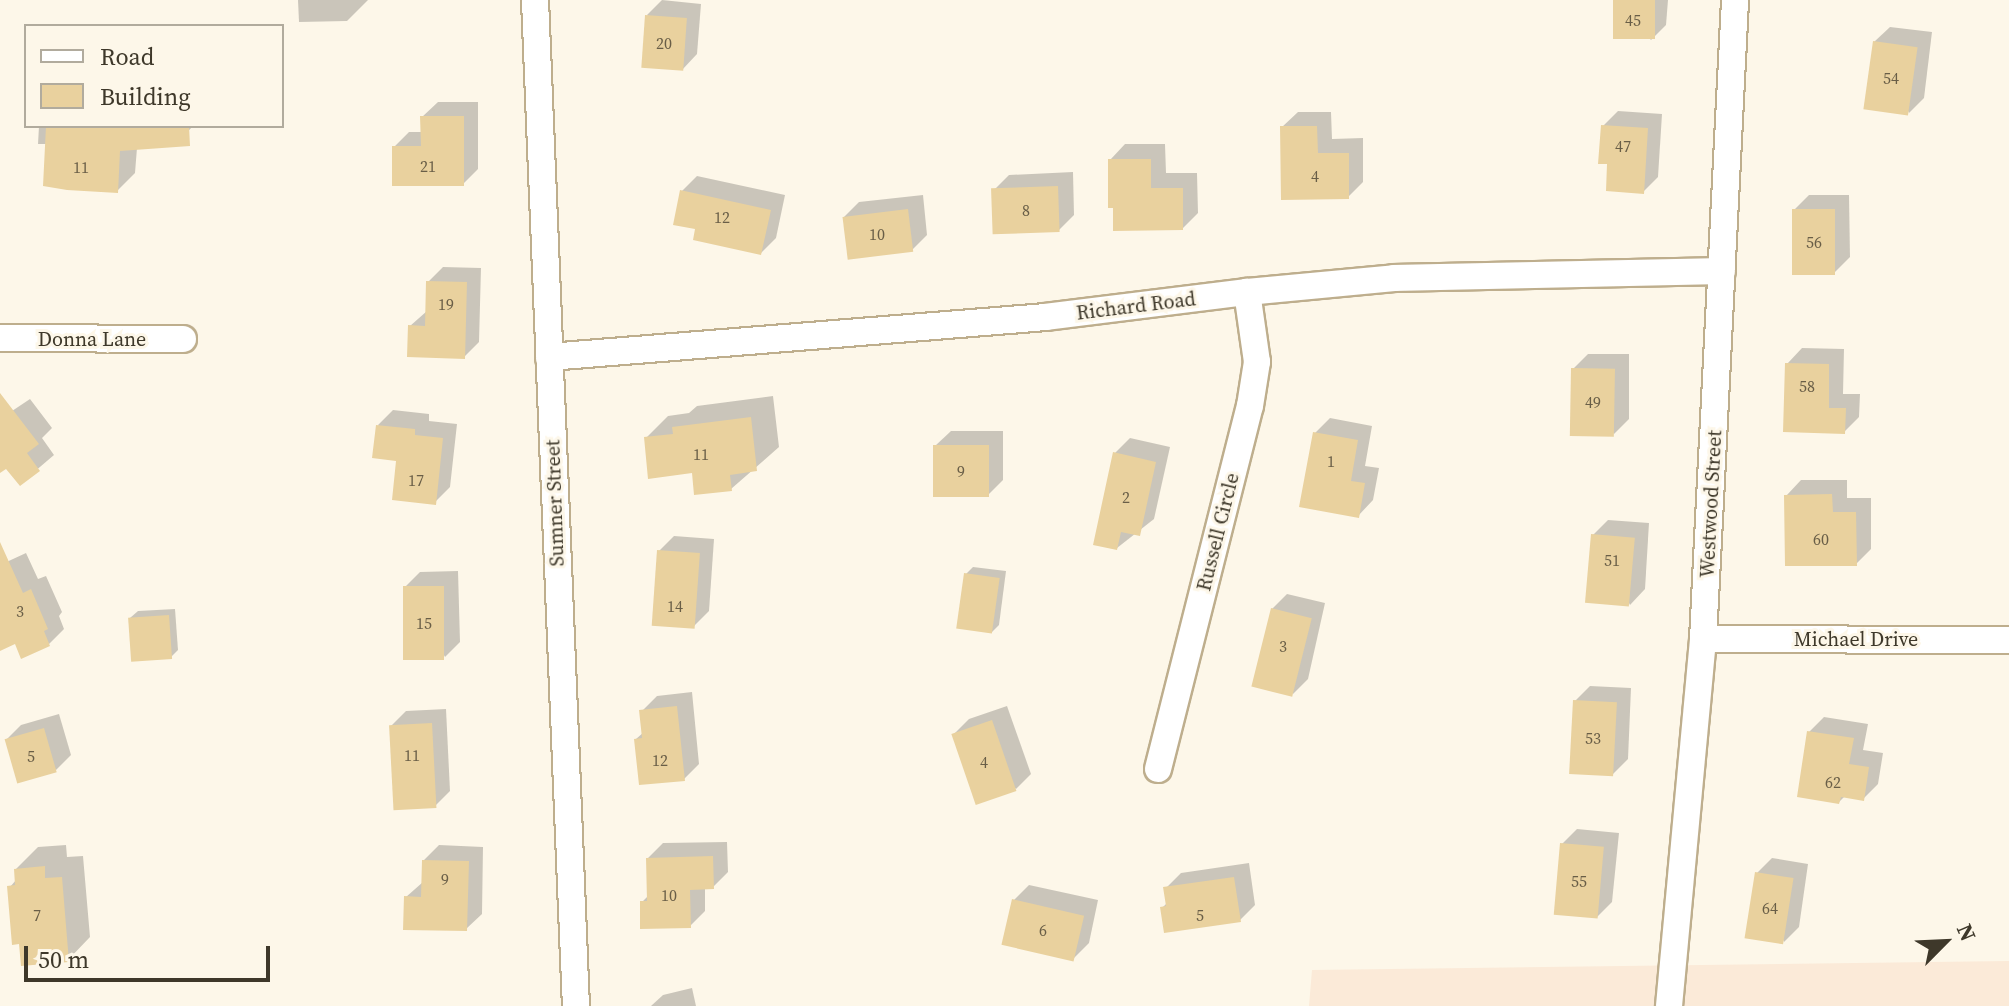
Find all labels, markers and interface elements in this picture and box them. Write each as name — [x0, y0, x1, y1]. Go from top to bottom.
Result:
house number: 45 — [1625, 10, 1641, 30]
legend — [24, 24, 284, 128]
house number: 20 — [656, 33, 672, 53]
text: Road — [100, 40, 154, 73]
house number: 54 — [1883, 68, 1899, 88]
text: Building — [100, 80, 191, 113]
house number: 47 — [1615, 136, 1631, 156]
house number: 21 — [420, 156, 436, 176]
house number: 11 — [73, 157, 89, 177]
house number: 4 — [1311, 166, 1319, 186]
house number: 8 — [1022, 200, 1030, 220]
house number: 12 — [714, 207, 730, 227]
house number: 10 — [869, 224, 885, 244]
house number: 56 — [1806, 232, 1822, 252]
street label: Richard Road — [1075, 287, 1197, 325]
house number: 19 — [438, 294, 454, 314]
street label: Donna Lane — [38, 327, 146, 351]
house number: 58 — [1799, 376, 1815, 396]
house number: 49 — [1585, 392, 1601, 412]
street label: Westwood Street — [1695, 430, 1727, 578]
street label: Sumner Street — [541, 439, 569, 567]
house number: 11 — [693, 444, 709, 464]
house number: 1 — [1327, 451, 1335, 471]
house number: 9 — [957, 461, 965, 481]
house number: 17 — [408, 470, 424, 490]
street label: Russell Circle — [1192, 470, 1244, 594]
house number: 2 — [1122, 487, 1130, 507]
house number: 60 — [1813, 529, 1829, 549]
house number: 51 — [1604, 550, 1620, 570]
house number: 14 — [667, 596, 683, 616]
house number: 3 — [16, 601, 24, 621]
house number: 15 — [416, 613, 432, 633]
street label: Michael Drive — [1794, 627, 1918, 651]
house number: 3 — [1279, 636, 1287, 656]
house number: 53 — [1585, 728, 1601, 748]
house number: 11 — [404, 745, 420, 765]
house number: 5 — [27, 746, 35, 766]
house number: 12 — [652, 750, 668, 770]
house number: 4 — [980, 752, 988, 772]
house number: 62 — [1825, 772, 1841, 792]
house number: 9 — [441, 869, 449, 889]
house number: 55 — [1571, 871, 1587, 891]
house number: 10 — [661, 885, 677, 905]
house number: 64 — [1762, 898, 1778, 918]
north arrow — [1905, 902, 1985, 982]
house number: 7 — [33, 905, 41, 925]
house number: 5 — [1196, 905, 1204, 925]
text: N — [1950, 919, 1984, 946]
house number: 6 — [1039, 920, 1047, 940]
scale bar — [28, 930, 274, 980]
text: 50 m — [38, 943, 89, 976]

